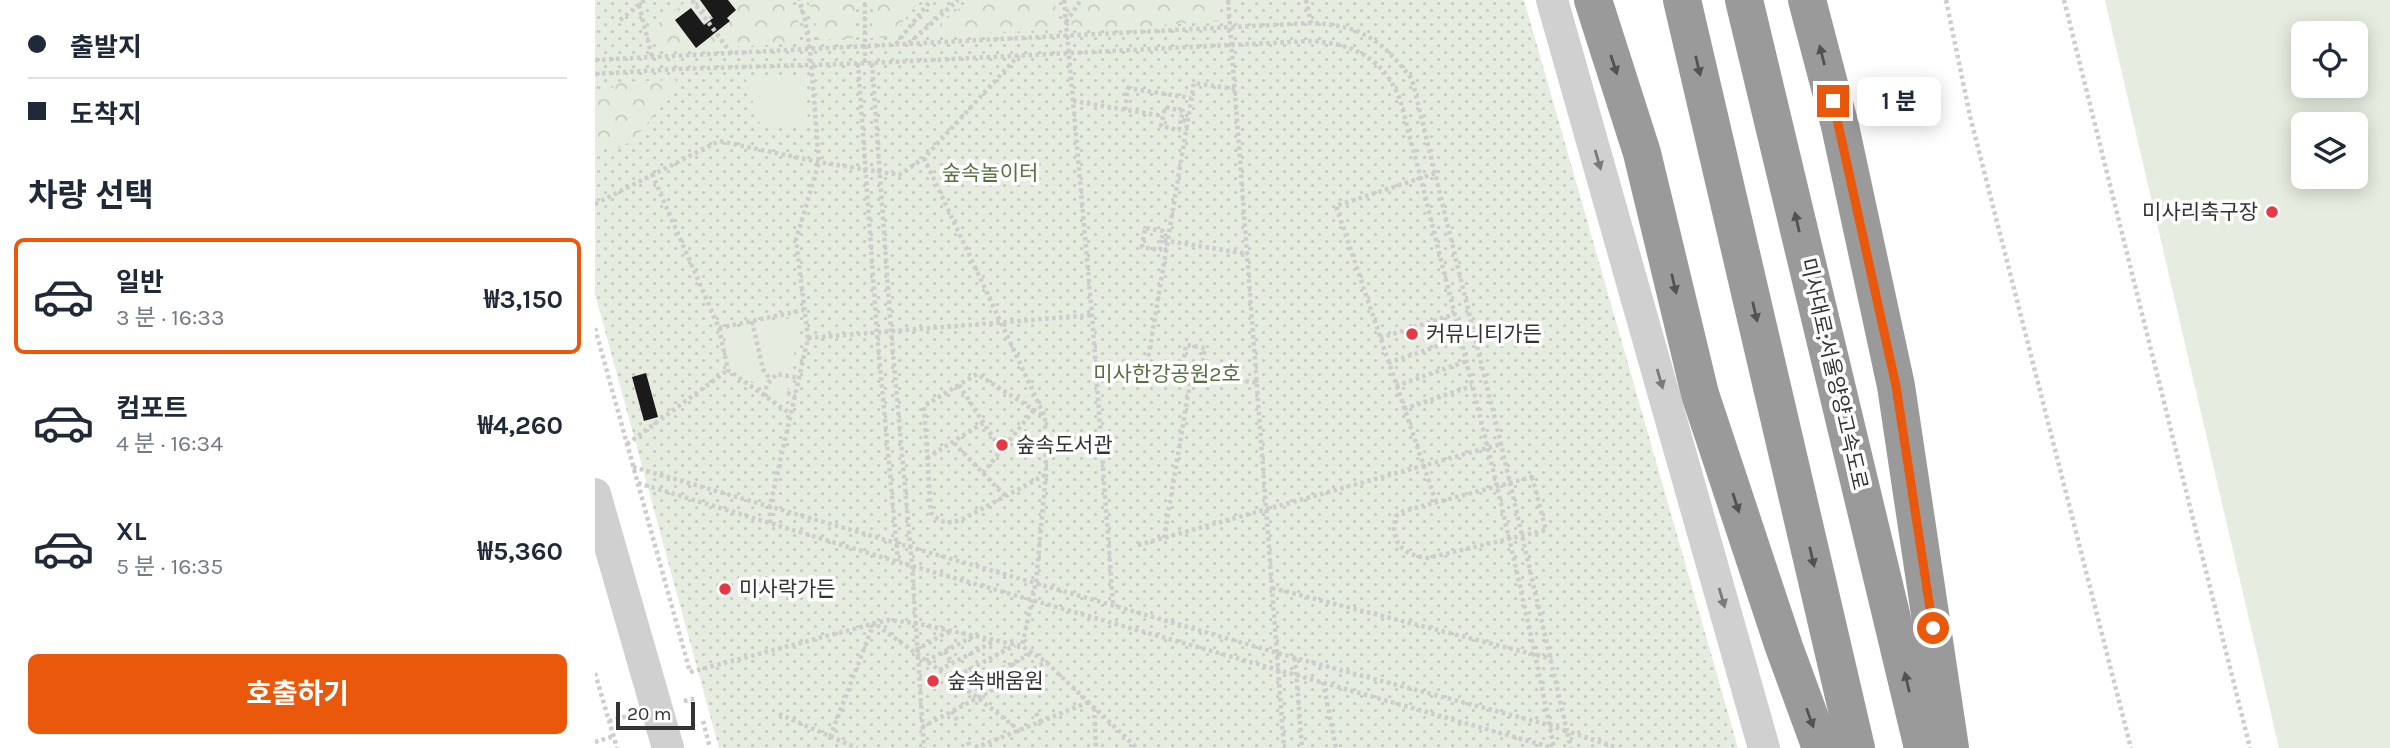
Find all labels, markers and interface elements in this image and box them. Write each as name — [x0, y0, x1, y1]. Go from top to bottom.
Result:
map controls — [2291, 21, 2368, 189]
button: locate — [2291, 21, 2368, 98]
text: 출발지 — [70, 32, 142, 63]
one-way arrow — [1816, 44, 1827, 66]
one-way arrow — [1609, 55, 1620, 76]
one-way arrow — [1693, 56, 1704, 78]
callout: 1 분 — [1857, 76, 1941, 126]
route end — [1817, 85, 1849, 117]
text: 1 분 — [1881, 88, 1917, 115]
text: 도착지 — [70, 99, 142, 130]
button: layers — [2291, 112, 2368, 189]
one-way arrow — [1593, 150, 1603, 171]
park label: 숲속놀이터 — [942, 161, 1038, 185]
text: 차량 선택 — [28, 177, 154, 214]
place label: 미사리축구장 — [2142, 200, 2258, 224]
marker: 미사리축구장 — [2264, 204, 2280, 220]
one-way arrow — [1792, 211, 1803, 233]
street label: 미사대로;서울양양고속도로 — [1796, 256, 1872, 492]
icon: car — [32, 265, 95, 328]
text: 일반 — [116, 267, 164, 298]
one-way arrow — [1669, 273, 1680, 295]
text: ₩3,150 — [484, 284, 563, 315]
one-way arrow — [1750, 301, 1761, 323]
text: 3 분 · 16:33 — [116, 304, 224, 331]
place label: 커뮤니티가든 — [1426, 322, 1542, 346]
marker: 커뮤니티가든 — [1404, 326, 1420, 342]
park label: 미사한강공원2호 — [1093, 362, 1241, 386]
one-way arrow — [1655, 368, 1666, 390]
icon: car — [32, 391, 95, 454]
text: 컴포트 — [116, 393, 188, 424]
text: ₩4,260 — [478, 410, 563, 441]
text: 4 분 · 16:34 — [116, 430, 223, 457]
place label: 숲속도서관 — [1016, 433, 1113, 457]
marker: 숲속도서관 — [994, 437, 1010, 453]
one-way arrow — [1731, 492, 1742, 513]
text: XL — [116, 516, 147, 547]
icon: car — [32, 517, 95, 580]
text: ₩5,360 — [478, 536, 563, 567]
one-way arrow — [1807, 546, 1818, 568]
text: 5 분 · 16:35 — [116, 553, 223, 580]
place label: 미사락가든 — [739, 577, 836, 601]
marker: 미사락가든 — [717, 581, 733, 597]
one-way arrow — [1718, 587, 1728, 608]
route start — [1917, 612, 1949, 644]
button: 호출하기 — [28, 654, 567, 734]
place label: 숲속배움원 — [947, 669, 1044, 693]
one-way arrow — [1901, 671, 1912, 693]
marker: 숲속배움원 — [925, 673, 941, 689]
scale bar — [616, 699, 695, 731]
text: 20 m — [627, 703, 672, 725]
one-way arrow — [1805, 707, 1816, 728]

